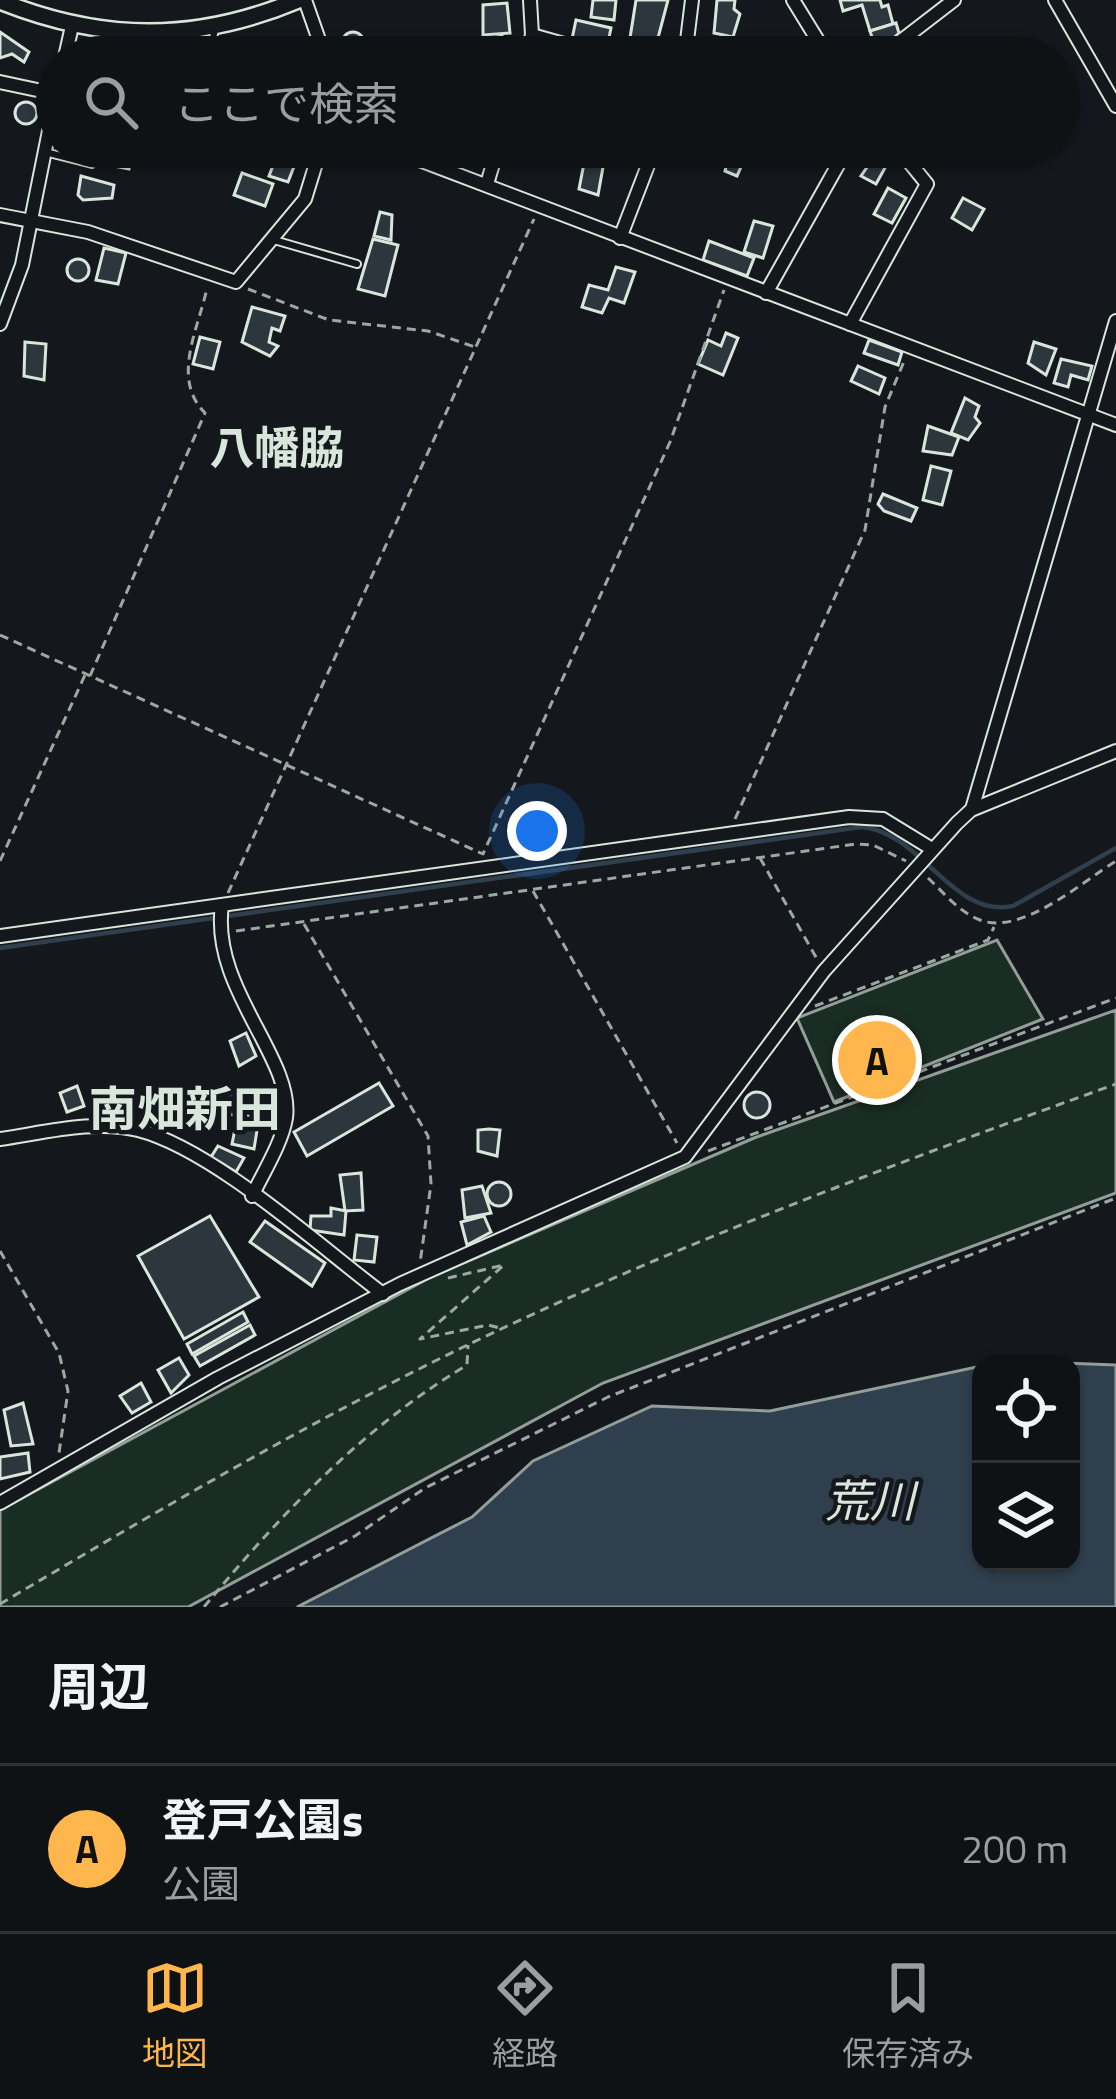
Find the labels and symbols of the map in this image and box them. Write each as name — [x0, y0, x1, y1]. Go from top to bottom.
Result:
district label: 八幡脇 — [209, 413, 345, 481]
your location — [507, 801, 567, 861]
pin: A — [838, 1015, 916, 1105]
district label: 南畑新田 — [89, 1072, 281, 1145]
water label: 荒川 — [825, 1466, 919, 1534]

